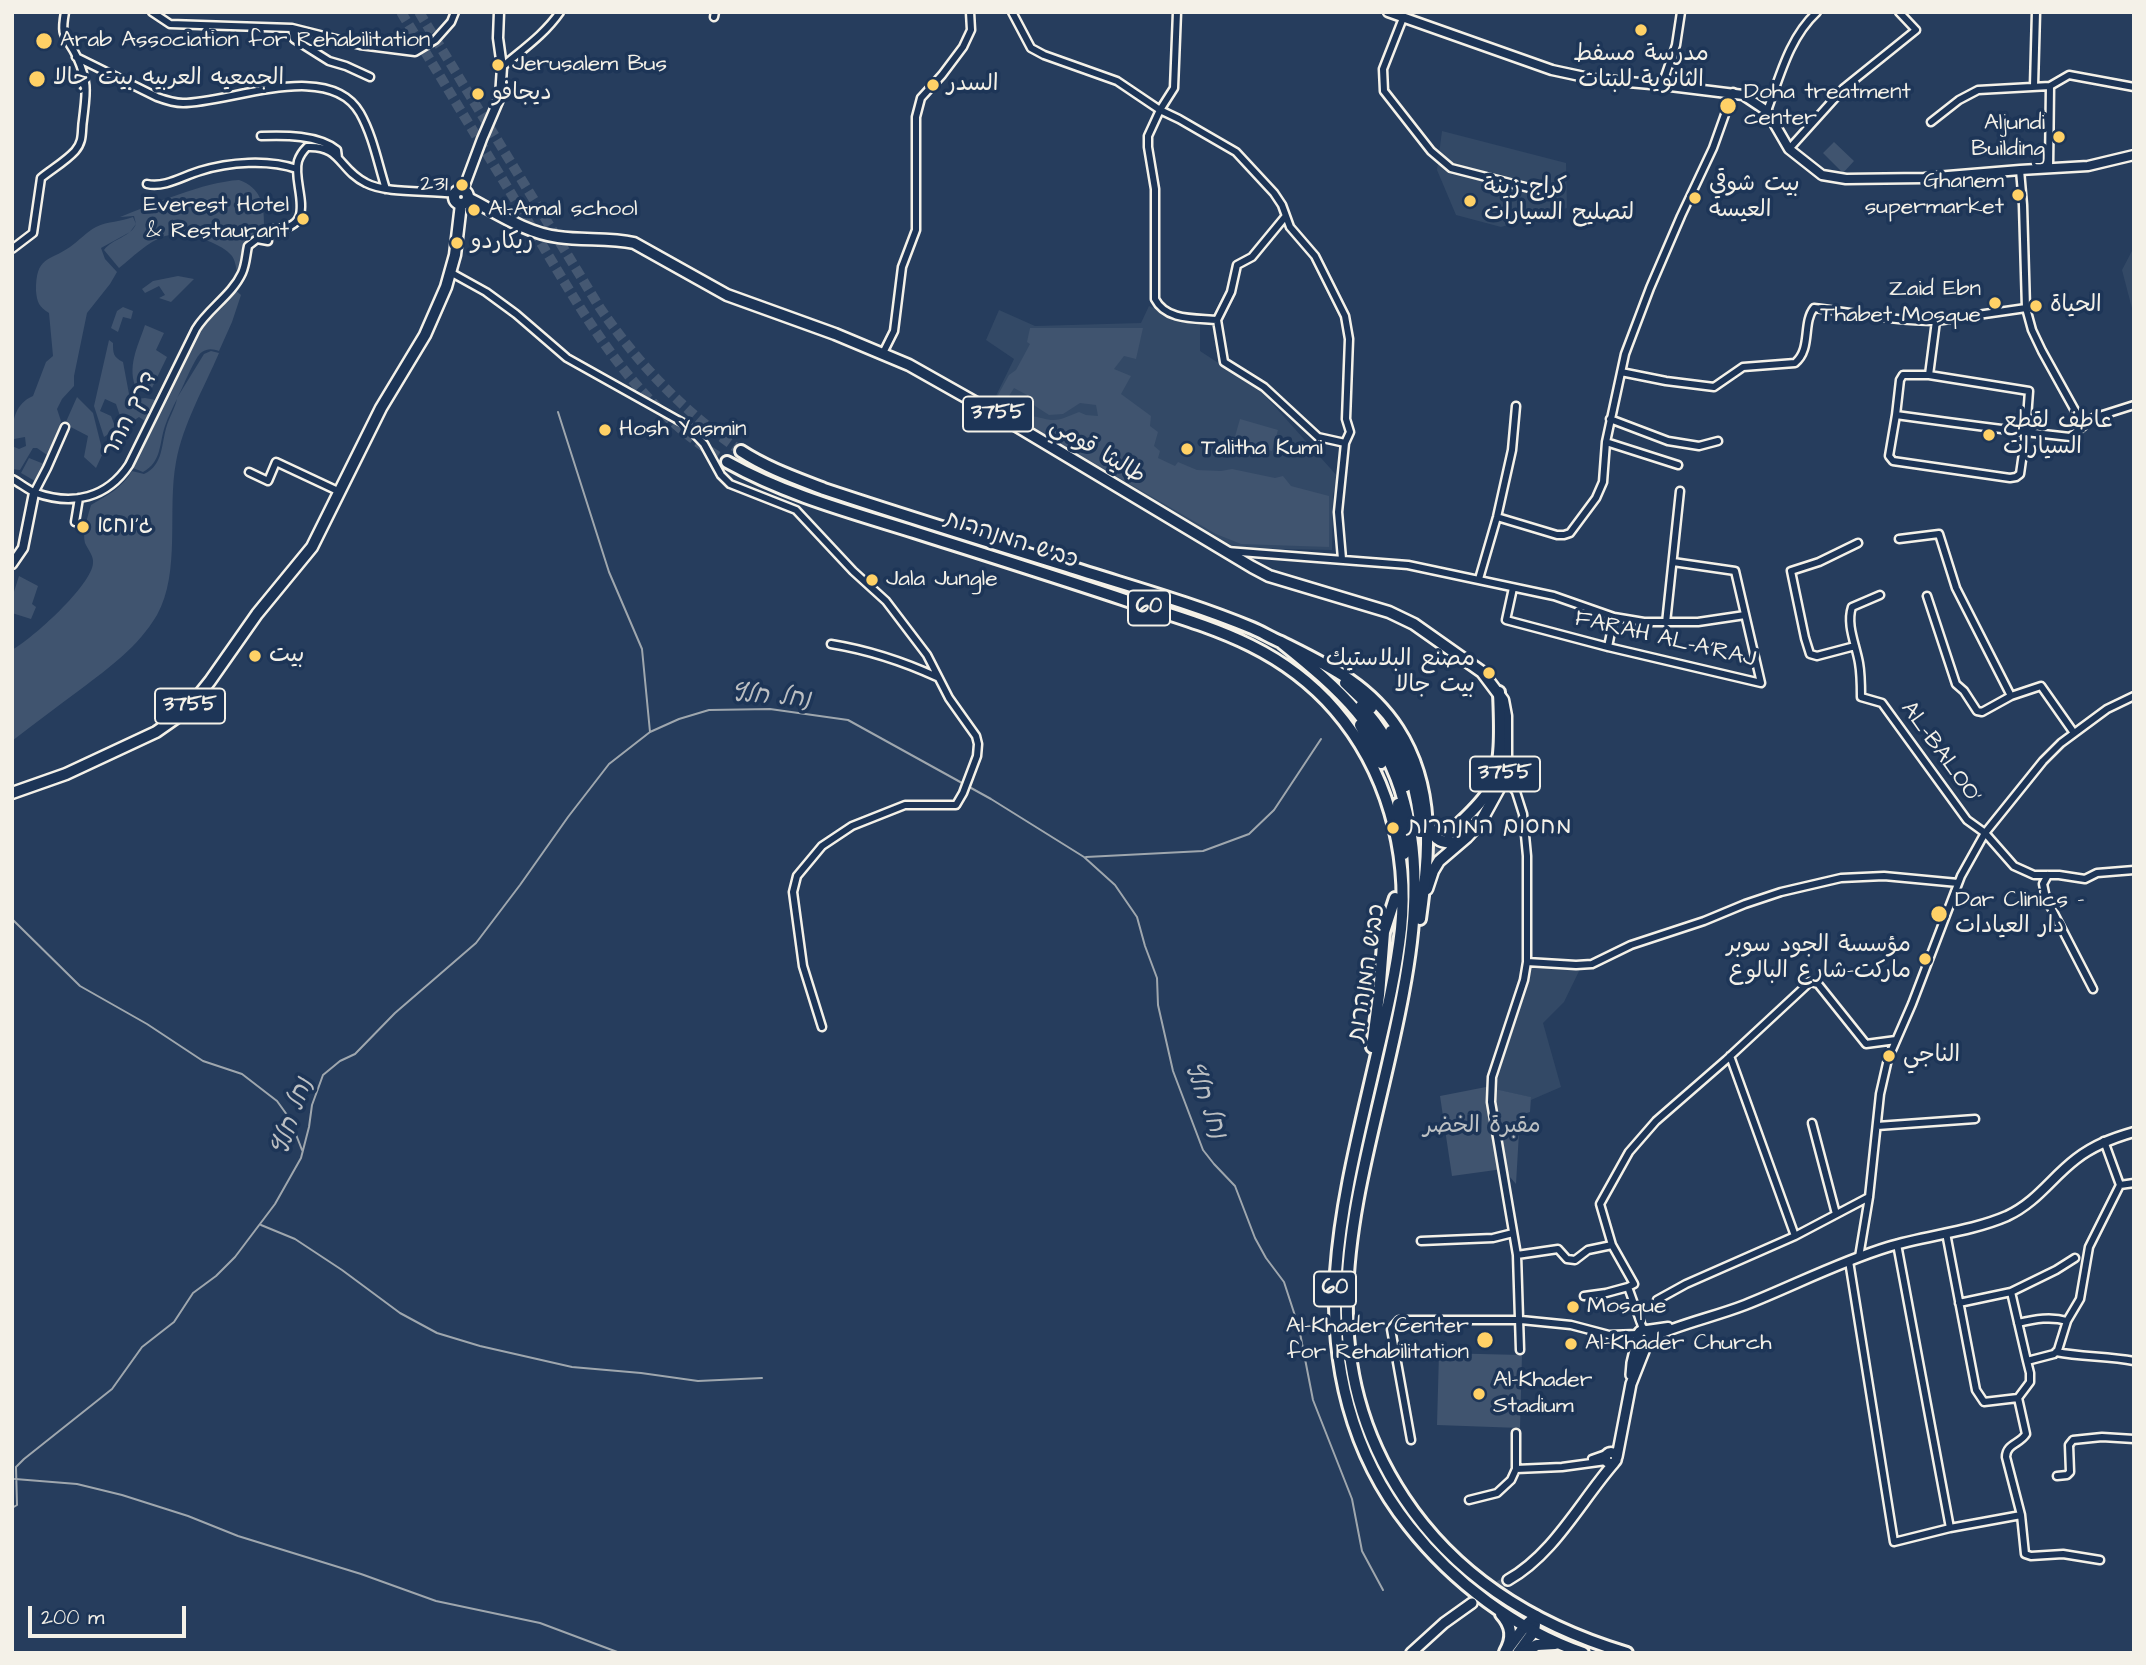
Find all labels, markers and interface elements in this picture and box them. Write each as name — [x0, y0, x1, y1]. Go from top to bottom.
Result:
marker: مدرسة مسفط الثانوية للبنات — [1633, 22, 1649, 38]
place label: Arab Association for Rehabilitation — [60, 27, 430, 55]
marker: Arab Association for Rehabilitation — [34, 31, 54, 51]
place label: مدرسة مسفط الثانوية للبنات — [1573, 41, 1709, 95]
place label: Jerusalem Bus — [512, 51, 667, 79]
marker: Jerusalem Bus — [490, 57, 506, 73]
place label: الجمعيه العربيه بيت جالا — [53, 65, 284, 93]
marker: الجمعيه العربيه بيت جالا — [27, 69, 47, 89]
place label: السدر — [947, 71, 998, 99]
marker: السدر — [925, 77, 941, 93]
place label: Doha treatment center — [1744, 79, 1911, 133]
place label: ديجافو — [492, 80, 552, 108]
marker: ديجافو — [470, 86, 486, 102]
marker: Doha treatment center — [1718, 96, 1738, 116]
place label: Aljundi Building — [1971, 110, 2045, 164]
marker: Aljundi Building — [2051, 129, 2067, 145]
place label: Ghanem supermarket — [1865, 168, 2004, 222]
place label: 231 — [420, 171, 448, 199]
place label: بيت شوقي العيسه — [1709, 171, 1800, 225]
place label: كراج زينة لتصليح السيارات — [1484, 174, 1634, 228]
marker: 231 — [454, 177, 470, 193]
marker: Ghanem supermarket — [2010, 187, 2026, 203]
marker: بيت شوقي العيسه — [1687, 190, 1703, 206]
place label: Everest Hotel & Restaurant — [144, 192, 289, 246]
marker: كراج زينة لتصليح السيارات — [1462, 193, 1478, 209]
place label: Al-Amal school — [488, 196, 638, 224]
marker: Al-Amal school — [466, 202, 482, 218]
marker: Everest Hotel & Restaurant — [295, 211, 311, 227]
place label: ريكاردو — [471, 229, 533, 257]
marker: ريكاردو — [449, 235, 465, 251]
place label: Zaid Ebn Thabet Mosque — [1820, 276, 1981, 330]
place label: الحياة — [2050, 292, 2102, 320]
marker: Zaid Ebn Thabet Mosque — [1987, 295, 2003, 311]
marker: الحياة — [2028, 298, 2044, 314]
street label: דרך ההר — [98, 367, 164, 463]
road number: 3755 — [963, 396, 1033, 432]
place label: عاطف لقطع السيارات — [2003, 408, 2113, 462]
street label: طاليثا قومي — [1044, 413, 1150, 491]
place label: Hosh Yasmin — [619, 416, 746, 444]
marker: Hosh Yasmin — [597, 422, 613, 438]
marker: عاطف لقطع السيارات — [1981, 427, 1997, 443]
place label: Talitha Kumi — [1201, 435, 1323, 463]
marker: Talitha Kumi — [1179, 441, 1195, 457]
street label: כביש המנהרות — [941, 506, 1081, 576]
place label: ג'וחא — [97, 513, 153, 541]
marker: ג'וחא — [75, 519, 91, 535]
place label: Jala Jungle — [886, 566, 998, 594]
marker: Jala Jungle — [864, 572, 880, 588]
road number: 60 — [1128, 590, 1170, 626]
street label: FARAH AL-A'RAJ — [1572, 606, 1758, 674]
place label: بيت — [269, 642, 304, 670]
place label: مصنع البلاستيك بيت جالا — [1326, 646, 1475, 700]
marker: بيت — [247, 648, 263, 664]
marker: مصنع البلاستيك بيت جالا — [1481, 665, 1497, 681]
water label: נחל חלץ — [730, 681, 812, 715]
road number: 3755 — [155, 688, 225, 724]
street label: AL-BALOO' — [1894, 697, 1986, 809]
road number: 3755 — [1470, 756, 1540, 792]
place label: מחסום המנהרות — [1407, 814, 1572, 842]
marker: מחסום המנהרות — [1385, 820, 1401, 836]
place label: Dar Clinics - دار العيادات — [1955, 887, 2084, 941]
street label: כביש המנהרות — [1344, 902, 1392, 1044]
marker: Dar Clinics - دار العيادات — [1929, 904, 1949, 924]
place label: مؤسسة الجود سوبر ماركت-شارع البالوع — [1727, 932, 1911, 986]
marker: مؤسسة الجود سوبر ماركت-شارع البالوع — [1917, 951, 1933, 967]
place label: الناجي — [1903, 1042, 1960, 1070]
marker: الناجي — [1881, 1048, 1897, 1064]
water label: נחל חלץ — [1176, 1059, 1232, 1143]
water label: נחל חלץ — [268, 1075, 320, 1159]
park label: مقبرة الخضر — [1423, 1113, 1541, 1141]
road number: 60 — [1314, 1272, 1356, 1306]
place label: Mosque — [1587, 1293, 1666, 1321]
marker: Mosque — [1565, 1299, 1581, 1315]
place label: Al-Khader Center for Rehabilitation — [1286, 1313, 1469, 1367]
marker: Al-Khader Center for Rehabilitation — [1475, 1330, 1495, 1350]
place label: Al-Khader Church — [1585, 1330, 1772, 1358]
marker: Al-Khader Church — [1563, 1336, 1579, 1352]
place label: Al-Khader Stadium — [1493, 1367, 1592, 1421]
marker: Al-Khader Stadium — [1471, 1386, 1487, 1402]
scale bar — [32, 1592, 189, 1636]
text: 200 m — [41, 1603, 104, 1632]

